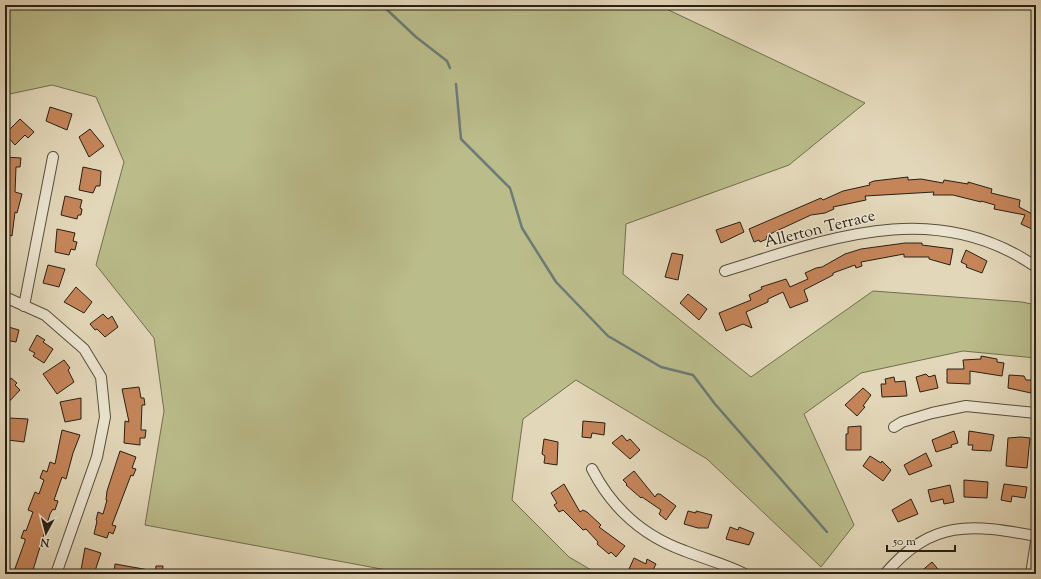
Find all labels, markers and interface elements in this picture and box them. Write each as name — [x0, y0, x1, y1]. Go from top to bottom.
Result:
street label: Allerton Terrace — [762, 205, 878, 255]
north arrow — [26, 513, 66, 553]
scale bar — [887, 527, 955, 553]
text: N — [39, 533, 51, 551]
text: 50 m — [892, 533, 916, 551]

